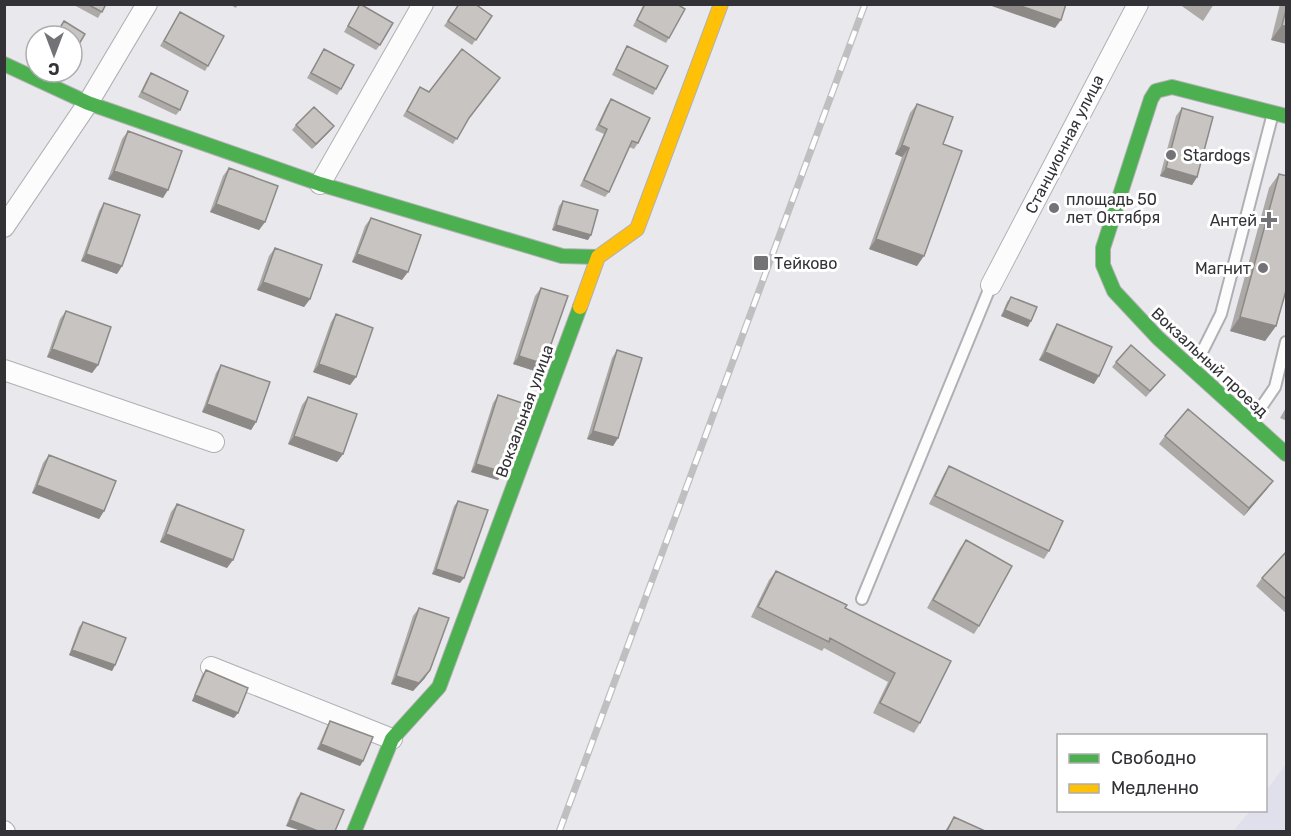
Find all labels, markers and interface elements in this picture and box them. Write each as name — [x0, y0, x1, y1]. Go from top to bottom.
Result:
north arrow — [24, 24, 84, 84]
text: С — [48, 59, 60, 78]
street label: Станционная улица — [1021, 72, 1108, 217]
place label: Stardogs — [1183, 146, 1250, 165]
marker: Stardogs — [1164, 148, 1178, 162]
place label: площадь 50 лет Октября — [1066, 190, 1160, 227]
marker: площадь 50 лет Октября — [1047, 201, 1061, 215]
place label: Антей — [1210, 211, 1257, 230]
marker: Антей — [1262, 213, 1276, 227]
marker: Тейково — [752, 254, 770, 272]
place label: Тейково — [774, 254, 838, 273]
place label: Магнит — [1195, 259, 1251, 278]
marker: Магнит — [1256, 261, 1270, 275]
street label: Вокзальный проезд — [1147, 303, 1272, 422]
street label: Вокзальная улица — [492, 342, 557, 480]
legend — [1057, 734, 1267, 812]
text: Свободно — [1111, 747, 1196, 769]
text: Медленно — [1111, 777, 1199, 799]

